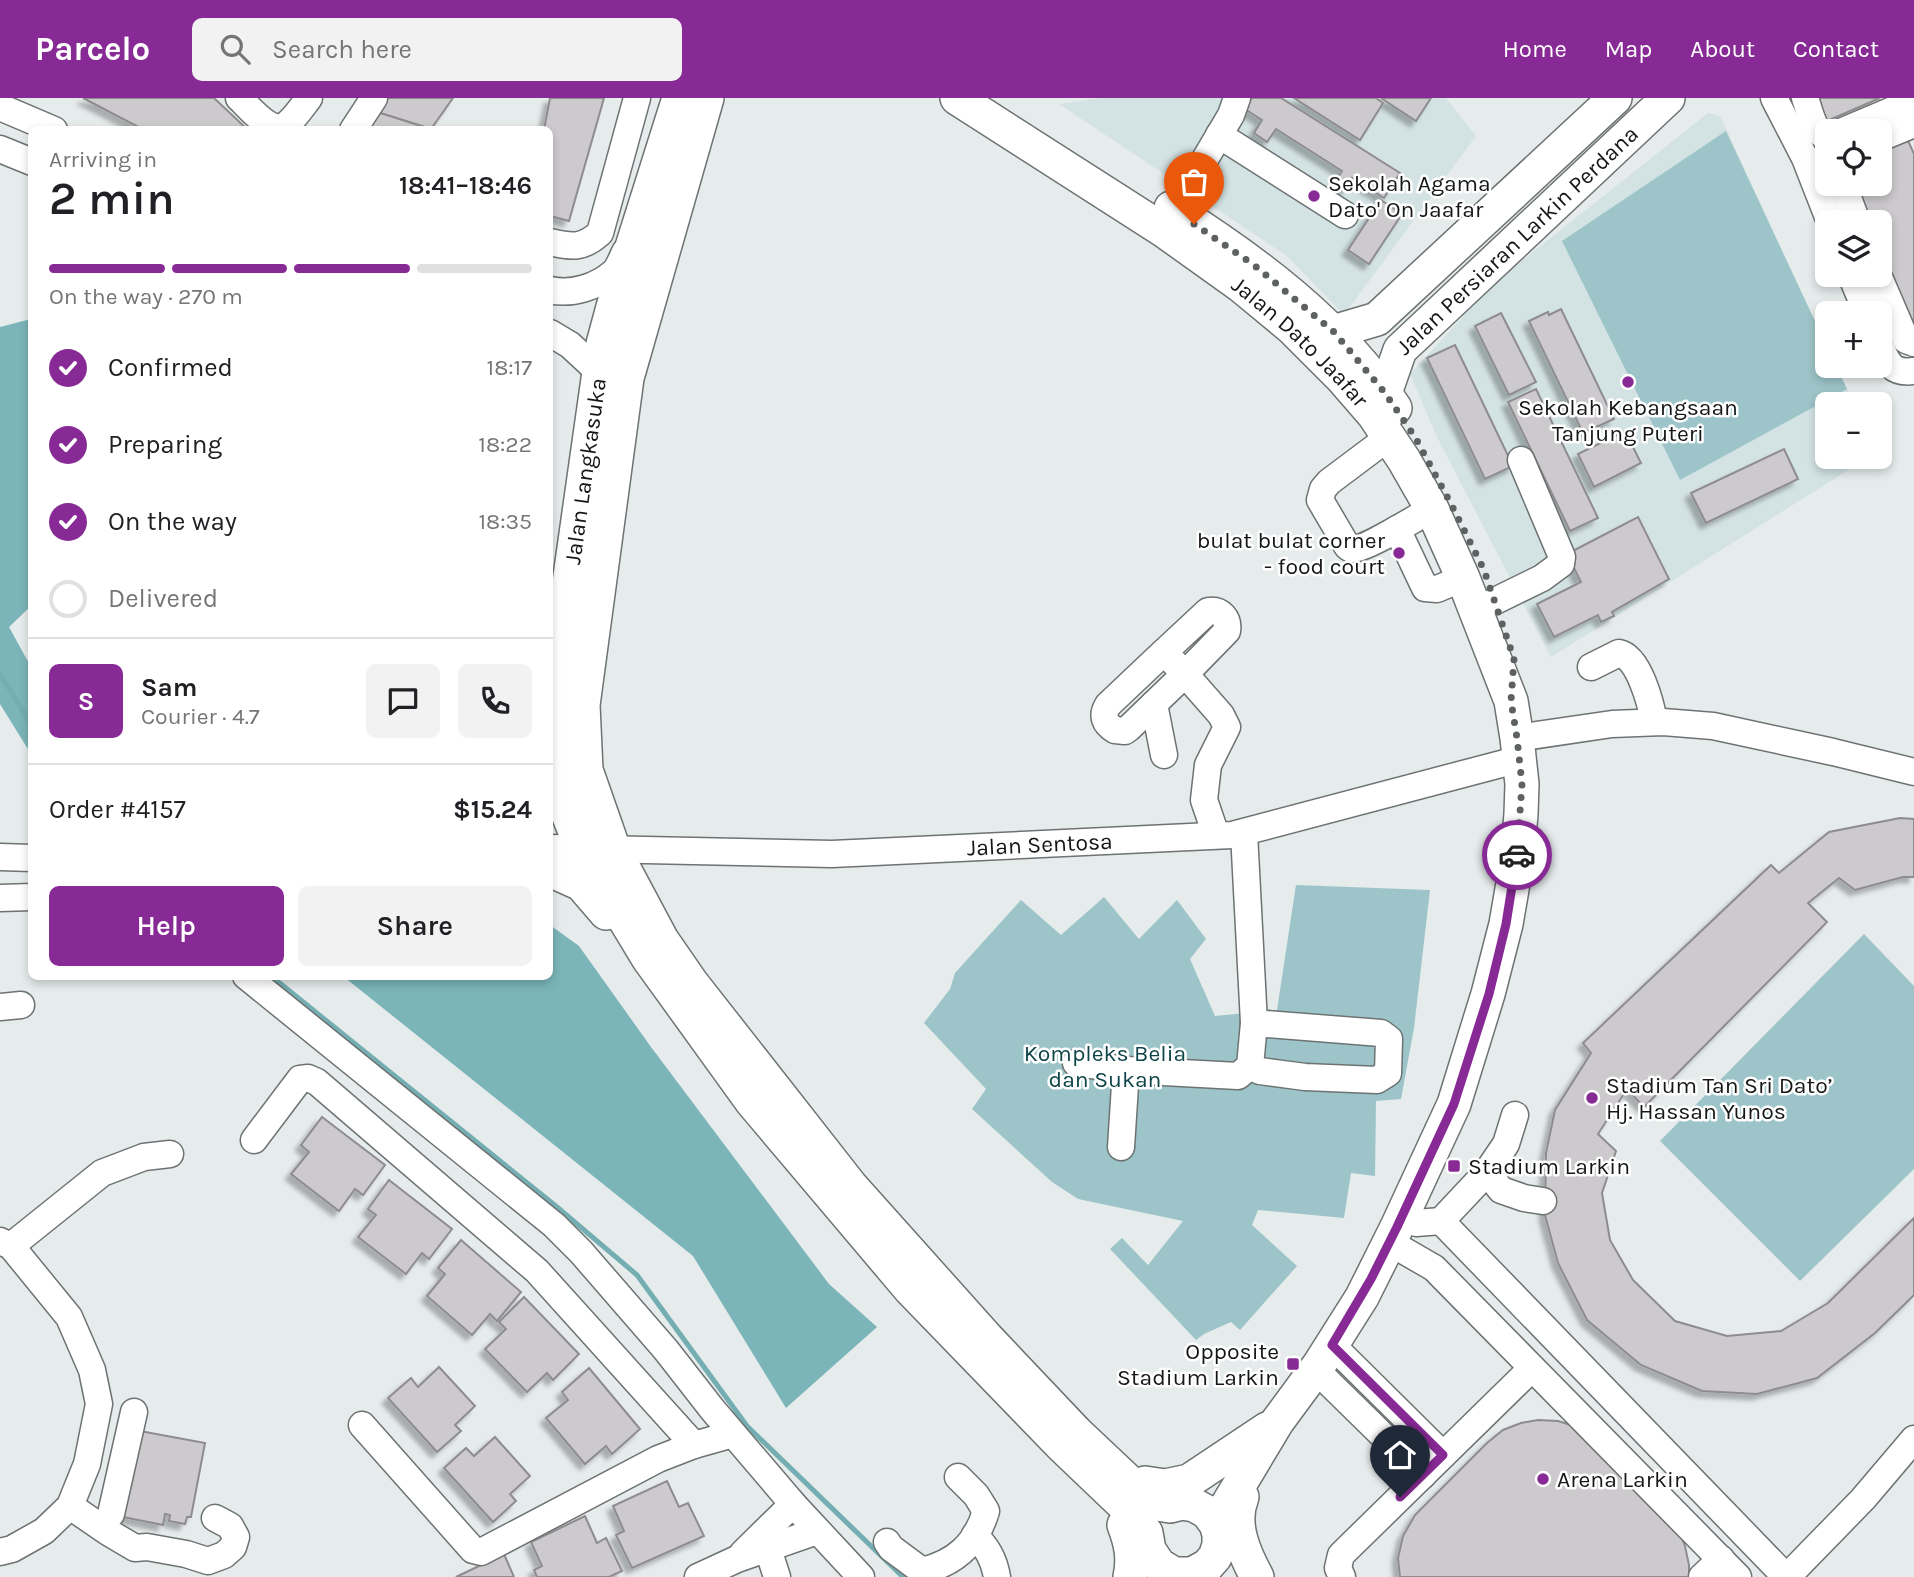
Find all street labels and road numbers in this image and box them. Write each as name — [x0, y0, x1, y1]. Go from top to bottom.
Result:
street label: Jalan Persiaran Larkin Perdana — [1391, 120, 1644, 361]
street label: Jalan Dato Jaafar — [1227, 271, 1374, 413]
street label: Jalan Langkasuka — [559, 376, 612, 566]
street label: Jalan Sentosa — [966, 828, 1113, 862]

